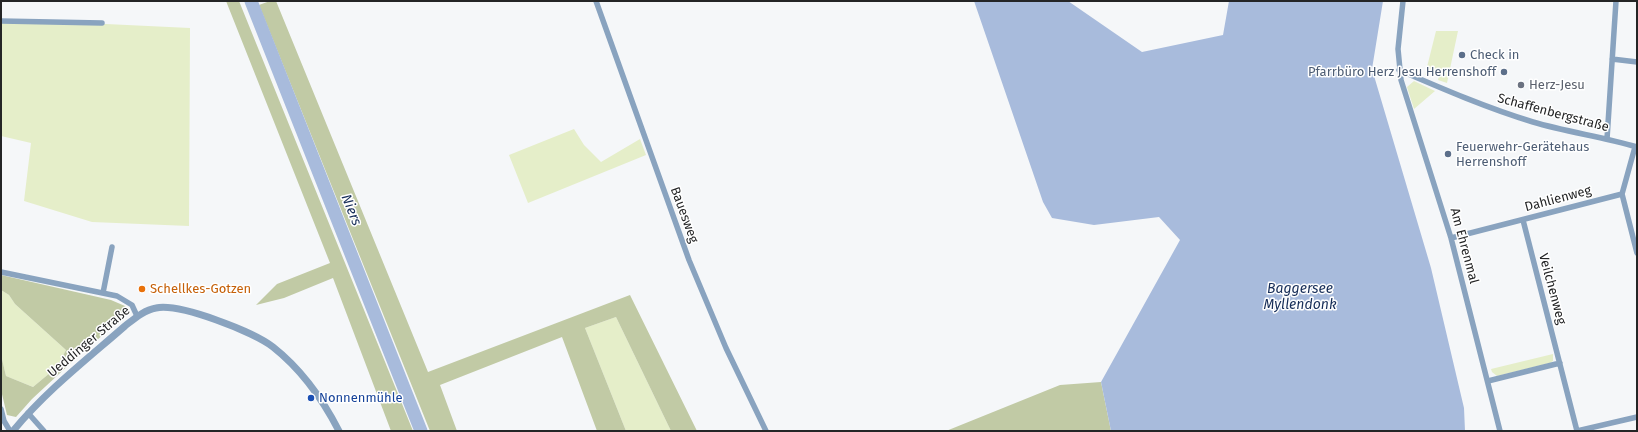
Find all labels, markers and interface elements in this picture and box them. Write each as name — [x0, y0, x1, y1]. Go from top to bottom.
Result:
place label: Check in — [1470, 47, 1519, 63]
marker: Check in — [1457, 50, 1467, 60]
place label: Pfarrbüro Herz Jesu Herrenshoff — [1308, 64, 1496, 80]
marker: Pfarrbüro Herz Jesu Herrenshoff — [1499, 67, 1509, 77]
place label: Herz-Jesu — [1529, 77, 1585, 93]
marker: Herz-Jesu — [1516, 80, 1526, 90]
street label: Schaffenbergstraße — [1496, 91, 1610, 135]
place label: Feuerwehr-Gerätehaus Herrenshoff — [1456, 139, 1589, 170]
marker: Feuerwehr-Gerätehaus Herrenshoff — [1443, 149, 1453, 159]
street label: Dahlienweg — [1523, 183, 1593, 215]
street label: Bauesweg — [667, 185, 701, 245]
water label: Niers — [337, 192, 365, 228]
street label: Am Ehrenmal — [1446, 206, 1482, 286]
street label: Veilchenweg — [1535, 252, 1569, 326]
place label: Schellkes-Gotzen — [150, 281, 251, 297]
water label: Baggersee Myllendonk — [1263, 281, 1337, 314]
marker: Schellkes-Gotzen — [137, 284, 147, 294]
street label: Ueddinger Straße — [45, 303, 133, 381]
place label: Nonnenmühle — [319, 390, 403, 406]
marker: Nonnenmühle — [306, 393, 316, 403]

